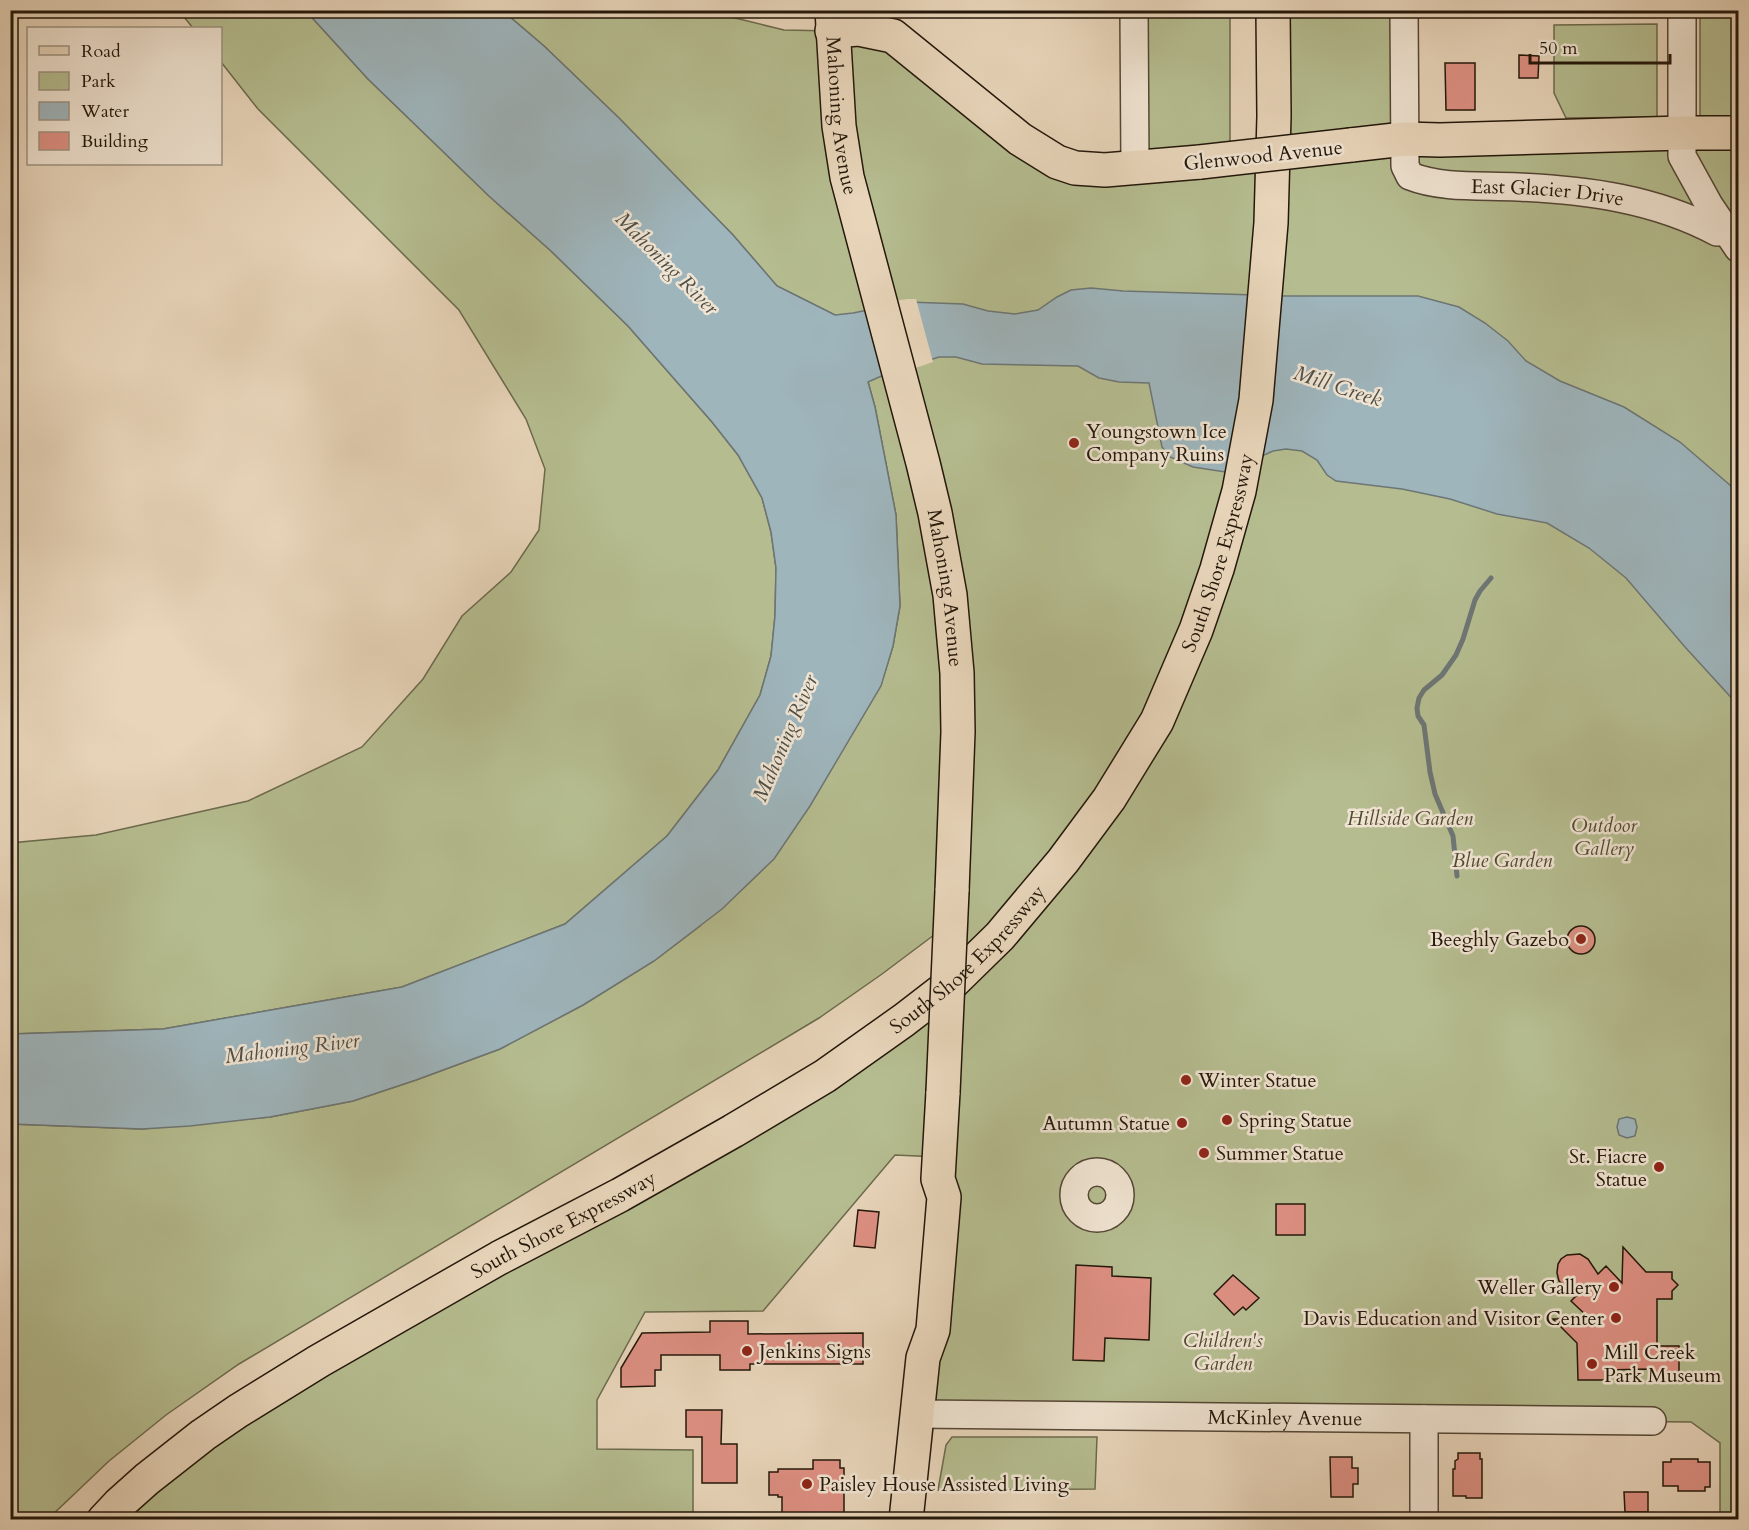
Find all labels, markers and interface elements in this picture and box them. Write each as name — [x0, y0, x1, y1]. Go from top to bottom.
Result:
legend — [27, 27, 222, 165]
scale bar — [1530, 27, 1670, 65]
street label: Mahoning Avenue — [820, 36, 864, 198]
text: 50 m — [1539, 36, 1578, 61]
text: Road — [81, 39, 121, 64]
text: Park — [81, 69, 116, 94]
text: Water — [80, 99, 130, 124]
text: Building — [81, 129, 149, 154]
street label: Glenwood Avenue — [1182, 134, 1344, 177]
street label: East Glacier Drive — [1471, 173, 1626, 213]
water label: Mahoning River — [609, 205, 726, 322]
water label: Mill Creek — [1290, 359, 1386, 415]
place label: Youngstown Ice Company Ruins — [1086, 418, 1227, 468]
marker: Youngstown Ice Company Ruins — [1067, 436, 1081, 450]
street label: South Shore Expressway — [1175, 451, 1260, 656]
street label: Mahoning Avenue — [921, 507, 969, 668]
water label: Mahoning River — [746, 669, 826, 806]
park label: Hillside Garden — [1347, 805, 1473, 832]
park label: Outdoor Gallery — [1571, 812, 1638, 862]
park label: Blue Garden — [1452, 847, 1552, 874]
street label: South Shore Expressway — [884, 879, 1052, 1040]
place label: Beeghly Gazebo — [1430, 926, 1569, 953]
marker: Beeghly Gazebo — [1574, 932, 1588, 946]
water label: Mahoning River — [223, 1026, 362, 1071]
place label: Winter Statue — [1197, 1067, 1317, 1094]
marker: Winter Statue — [1179, 1073, 1193, 1087]
place label: Spring Statue — [1239, 1107, 1352, 1134]
place label: Autumn Statue — [1042, 1110, 1170, 1137]
marker: Spring Statue — [1220, 1113, 1234, 1127]
marker: Autumn Statue — [1175, 1116, 1189, 1130]
place label: Summer Statue — [1216, 1140, 1344, 1167]
place label: St. Fiacre Statue — [1569, 1143, 1647, 1193]
marker: Summer Statue — [1197, 1146, 1211, 1160]
marker: St. Fiacre Statue — [1652, 1160, 1666, 1174]
street label: South Shore Expressway — [466, 1164, 661, 1285]
place label: Weller Gallery — [1476, 1274, 1602, 1301]
marker: Weller Gallery — [1607, 1280, 1621, 1294]
place label: Davis Education and Visitor Center — [1303, 1305, 1605, 1332]
marker: Davis Education and Visitor Center — [1609, 1311, 1623, 1325]
park label: Children's Garden — [1183, 1327, 1263, 1377]
place label: Jenkins Signs — [756, 1338, 871, 1365]
place label: Mill Creek Park Museum — [1604, 1339, 1721, 1389]
marker: Jenkins Signs — [740, 1344, 754, 1358]
marker: Mill Creek Park Museum — [1585, 1357, 1599, 1371]
street label: McKinley Avenue — [1207, 1404, 1363, 1432]
place label: Paisley House Assisted Living — [819, 1471, 1070, 1498]
marker: Paisley House Assisted Living — [800, 1477, 814, 1491]

